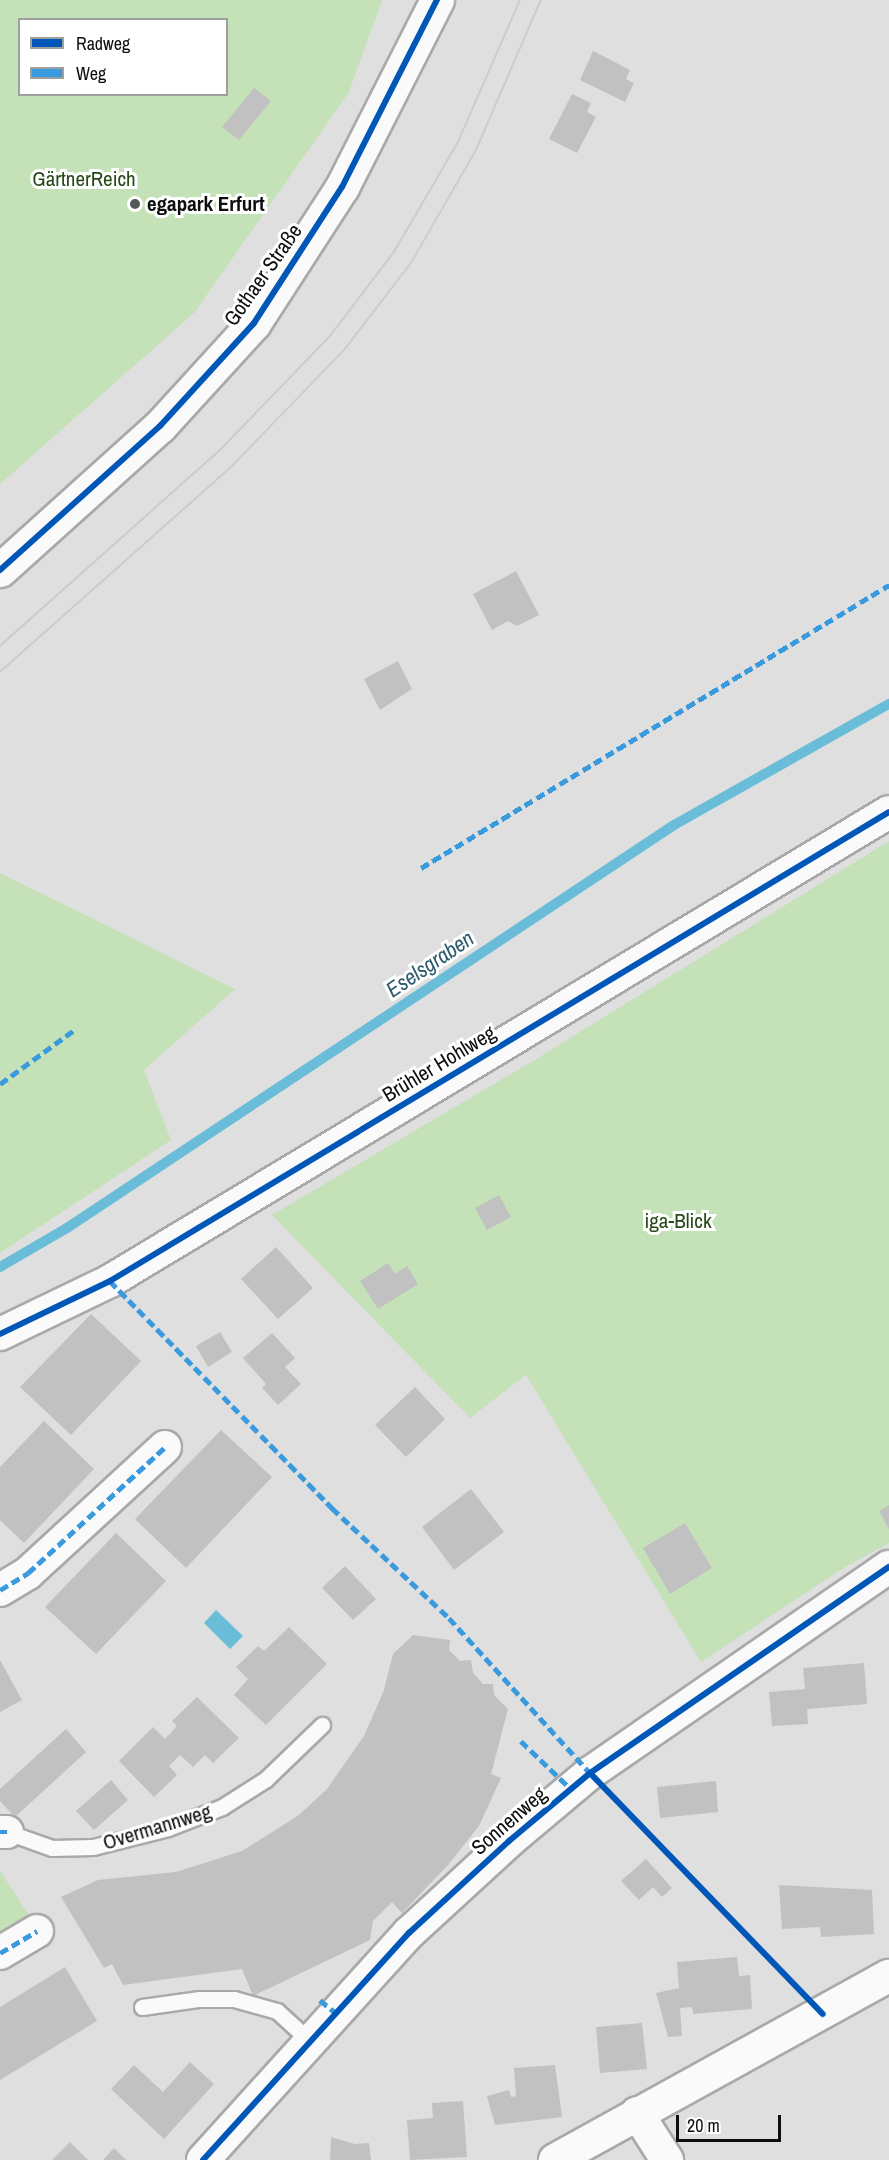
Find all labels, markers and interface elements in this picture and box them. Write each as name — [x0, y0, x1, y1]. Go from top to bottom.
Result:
legend — [18, 18, 228, 96]
text: Radweg — [76, 31, 130, 56]
text: Weg — [76, 61, 106, 86]
park label: GärtnerReich — [32, 166, 136, 192]
place label: egapark Erfurt — [147, 191, 265, 217]
marker: egapark Erfurt — [128, 197, 142, 211]
street label: Gothaer Straße — [219, 219, 307, 331]
water label: Eselsgraben — [381, 925, 479, 1003]
street label: Brühler Hohlweg — [378, 1020, 500, 1108]
park label: iga-Blick — [645, 1208, 711, 1234]
street label: Sonnenweg — [466, 1782, 552, 1860]
street label: Overmannweg — [100, 1799, 214, 1855]
scale bar — [679, 2103, 784, 2141]
text: 20 m — [687, 2113, 720, 2138]

